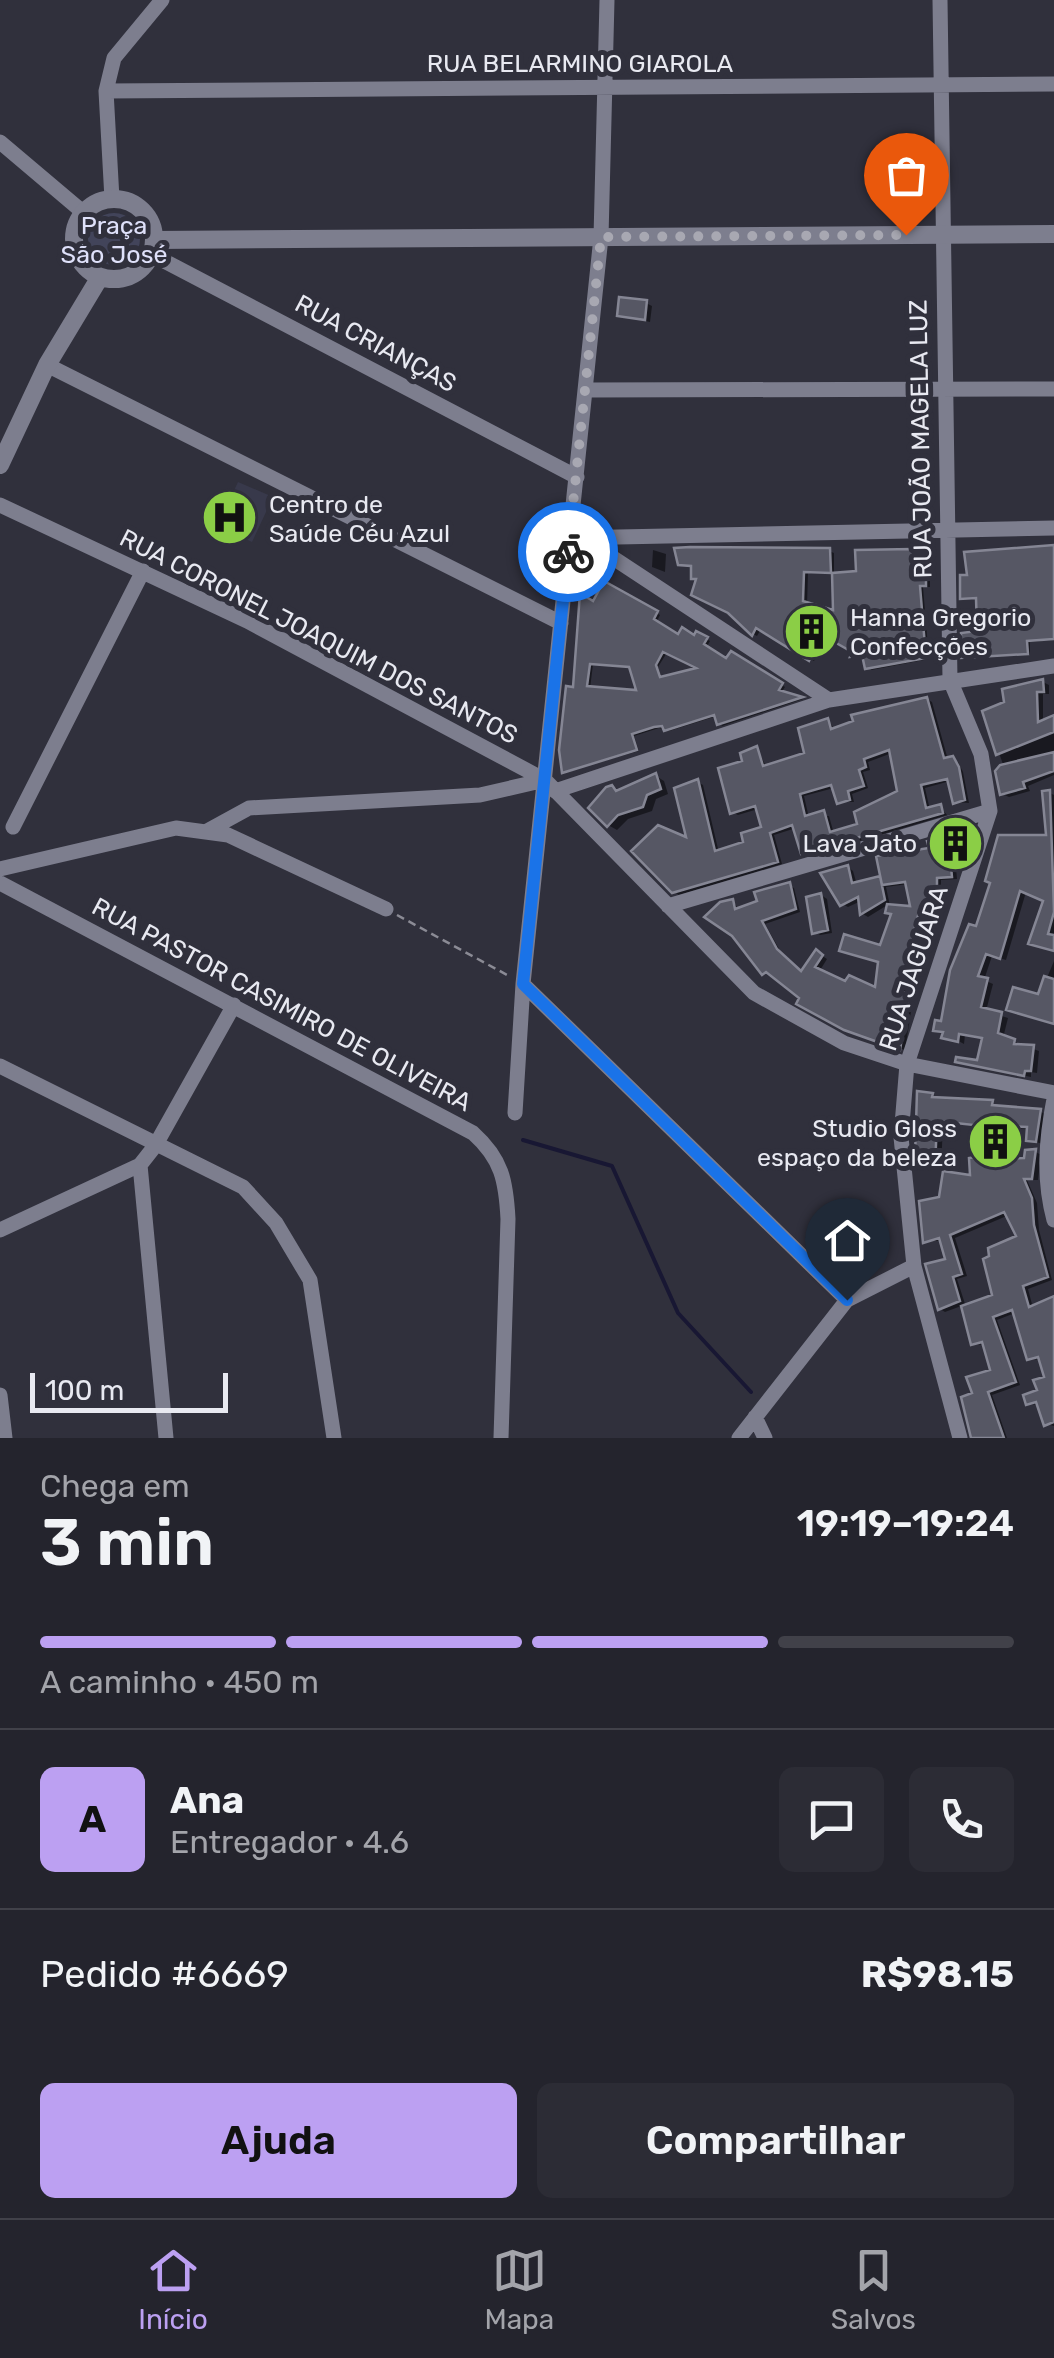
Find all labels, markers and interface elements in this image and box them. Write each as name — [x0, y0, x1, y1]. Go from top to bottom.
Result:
street label: RUA BELARMINO GIAROLA — [427, 49, 734, 78]
pin — [864, 133, 949, 236]
icon: bag — [879, 148, 934, 203]
park label: Praça São José — [61, 211, 167, 269]
street label: RUA CRIANÇAS — [290, 289, 461, 398]
street label: RUA JOÃO MAGELA LUZ — [904, 299, 937, 579]
hospital icon: Centro de Saúde Céu Azul — [200, 488, 260, 548]
place label: Centro de Saúde Céu Azul — [269, 490, 450, 548]
courier — [518, 502, 618, 602]
street label: RUA CORONEL JOAQUIM DOS SANTOS — [115, 523, 523, 750]
icon: bike — [541, 525, 596, 580]
building icon: Hanna Gregorio Confecções — [781, 601, 841, 661]
place label: Hanna Gregorio Confecções — [850, 603, 1031, 661]
building icon: Lava Jato — [926, 813, 986, 873]
place label: Lava Jato — [803, 829, 917, 858]
street label: RUA JAGUARA — [873, 882, 954, 1054]
street label: RUA PASTOR CASIMIRO DE OLIVEIRA — [87, 892, 477, 1117]
building icon: Studio Gloss espaço da beleza — [966, 1112, 1026, 1172]
place label: Studio Gloss espaço da beleza — [757, 1114, 957, 1172]
pin — [805, 1198, 890, 1301]
icon: home — [820, 1213, 875, 1268]
scale bar — [30, 1368, 228, 1412]
text: 100 m — [45, 1374, 124, 1407]
text: Chega em — [40, 1467, 190, 1505]
text: 19:19–19:24 — [797, 1500, 1014, 1546]
text: 3 min — [40, 1504, 214, 1581]
text: A caminho · 450 m — [40, 1663, 319, 1701]
button: chat — [779, 1767, 884, 1872]
button: phone — [909, 1767, 1014, 1872]
text: Ana — [170, 1777, 244, 1823]
text: A — [79, 1796, 106, 1842]
text: Entregador · 4.6 — [170, 1823, 409, 1861]
text: Pedido #6669 — [40, 1951, 289, 1997]
text: R$98.15 — [861, 1951, 1014, 1997]
button: Ajuda — [40, 2083, 517, 2198]
button: Compartilhar — [537, 2083, 1014, 2198]
tab: Início — [138, 2243, 208, 2336]
tab: Mapa — [484, 2243, 554, 2336]
tab: Salvos — [831, 2243, 916, 2336]

